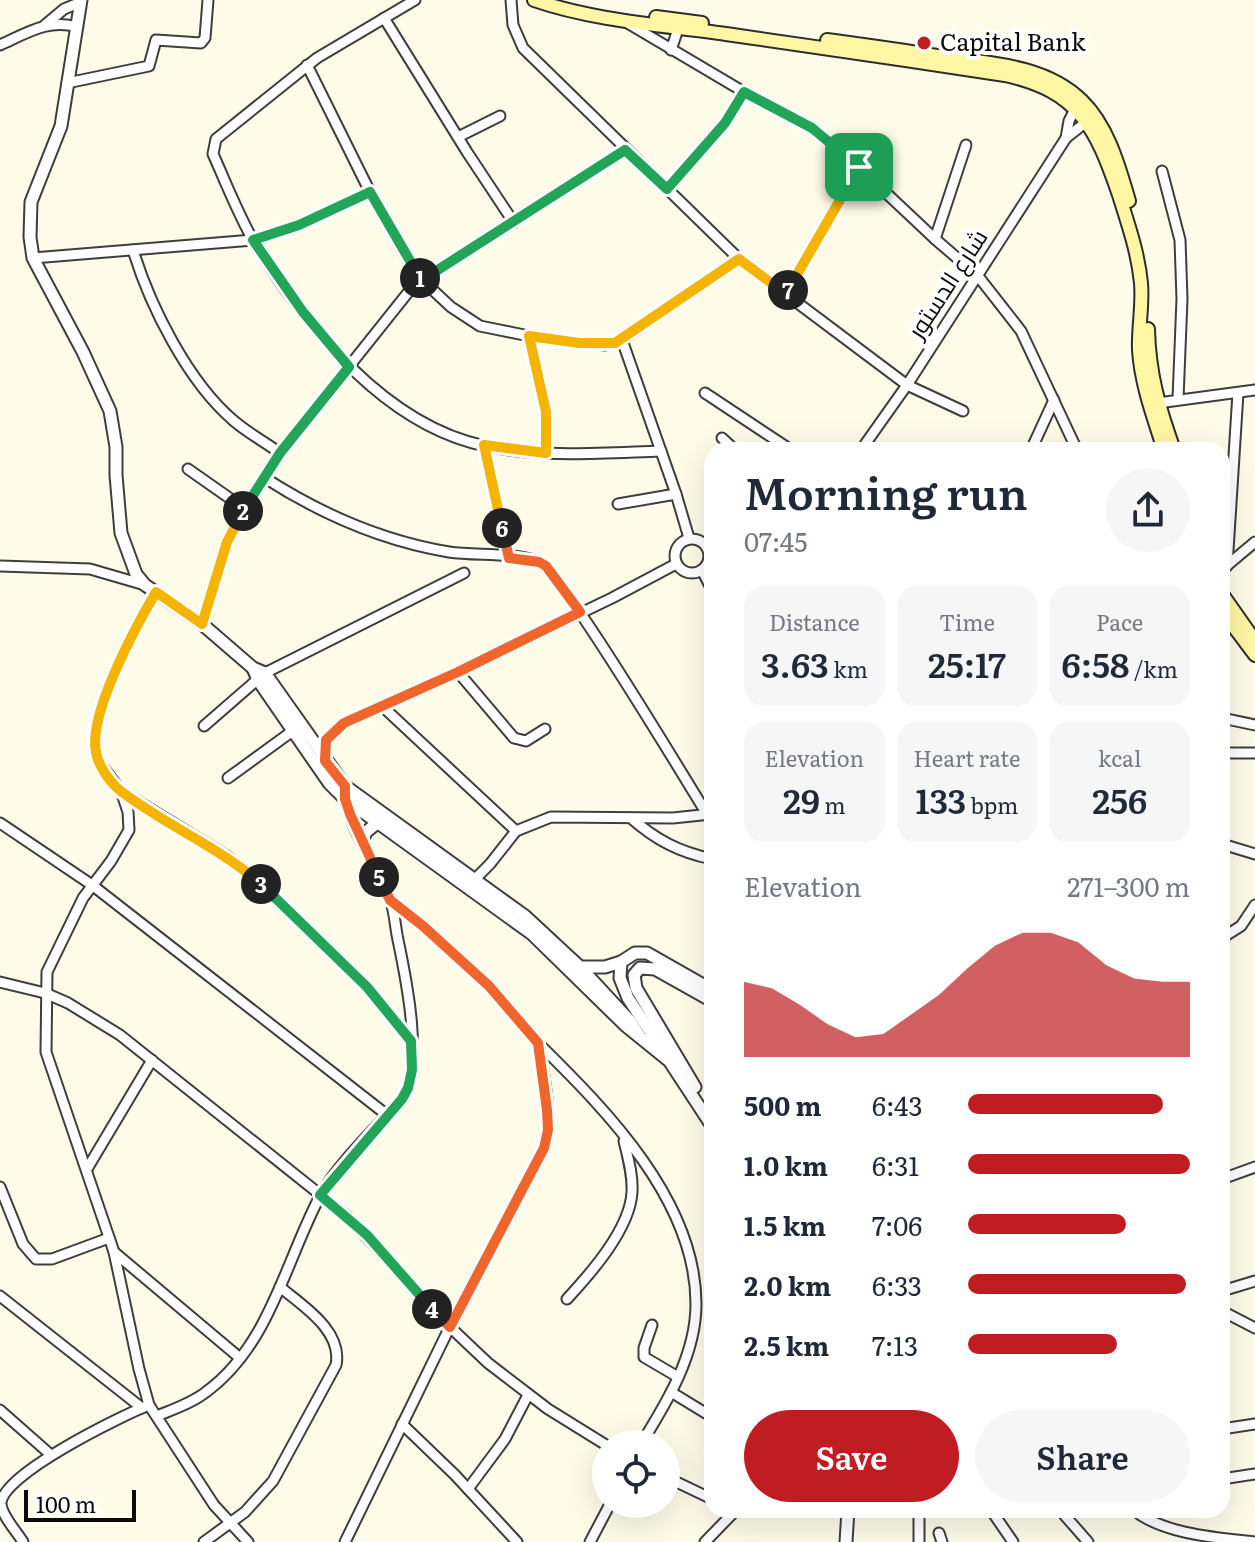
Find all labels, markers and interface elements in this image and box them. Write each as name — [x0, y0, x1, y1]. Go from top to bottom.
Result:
place label: Capital Bank — [940, 23, 1086, 58]
marker: Capital Bank — [915, 34, 933, 52]
pin — [825, 133, 893, 201]
icon: arrive — [837, 145, 881, 189]
street label: شارع الدستور — [896, 221, 995, 347]
pin: 1 — [400, 258, 440, 298]
text: 1 — [415, 261, 425, 294]
pin: 7 — [768, 270, 808, 310]
text: 7 — [782, 273, 794, 306]
text: Morning run — [744, 458, 1028, 524]
button: share — [1106, 468, 1190, 552]
pin: 2 — [223, 491, 263, 531]
text: 2 — [237, 494, 249, 527]
pin: 6 — [482, 508, 522, 548]
text: 6 — [496, 511, 508, 544]
text: 07:45 — [744, 521, 807, 560]
text: Distance — [769, 605, 860, 638]
text: Time — [939, 605, 995, 638]
text: Pace — [1096, 605, 1143, 638]
text: 3.63 — [761, 638, 829, 688]
text: 25:17 — [928, 638, 1006, 688]
text: 6:58 — [1061, 638, 1129, 688]
text: km — [829, 652, 868, 685]
text: /km — [1129, 652, 1178, 685]
text: Elevation — [765, 741, 864, 774]
text: Heart rate — [914, 741, 1020, 774]
text: kcal — [1098, 741, 1141, 774]
text: 29 — [783, 774, 820, 824]
text: 133 — [916, 774, 966, 824]
text: 256 — [1092, 774, 1147, 824]
text: m — [820, 788, 846, 821]
text: bpm — [966, 788, 1018, 821]
pin: 5 — [359, 857, 399, 897]
text: 5 — [373, 860, 385, 893]
pin: 3 — [241, 864, 281, 904]
text: Elevation — [744, 866, 862, 905]
text: 271–300 m — [1067, 866, 1190, 905]
text: 3 — [255, 867, 267, 900]
text: 500 m — [744, 1085, 821, 1124]
text: 6:43 — [872, 1085, 923, 1124]
text: 1.0 km — [744, 1145, 828, 1184]
text: 6:31 — [872, 1145, 919, 1184]
text: 1.5 km — [744, 1205, 826, 1244]
text: 7:06 — [872, 1205, 922, 1244]
text: 2.0 km — [744, 1265, 831, 1304]
text: 6:33 — [872, 1265, 922, 1304]
pin: 4 — [412, 1289, 452, 1329]
text: 4 — [425, 1292, 439, 1325]
text: 2.5 km — [744, 1325, 829, 1364]
text: 7:13 — [872, 1325, 918, 1364]
button: Save — [744, 1410, 959, 1502]
button: Share — [975, 1410, 1190, 1502]
map controls — [592, 1430, 680, 1518]
button: locate — [592, 1430, 680, 1518]
scale bar — [24, 1486, 136, 1522]
text: 100 m — [36, 1487, 96, 1520]

